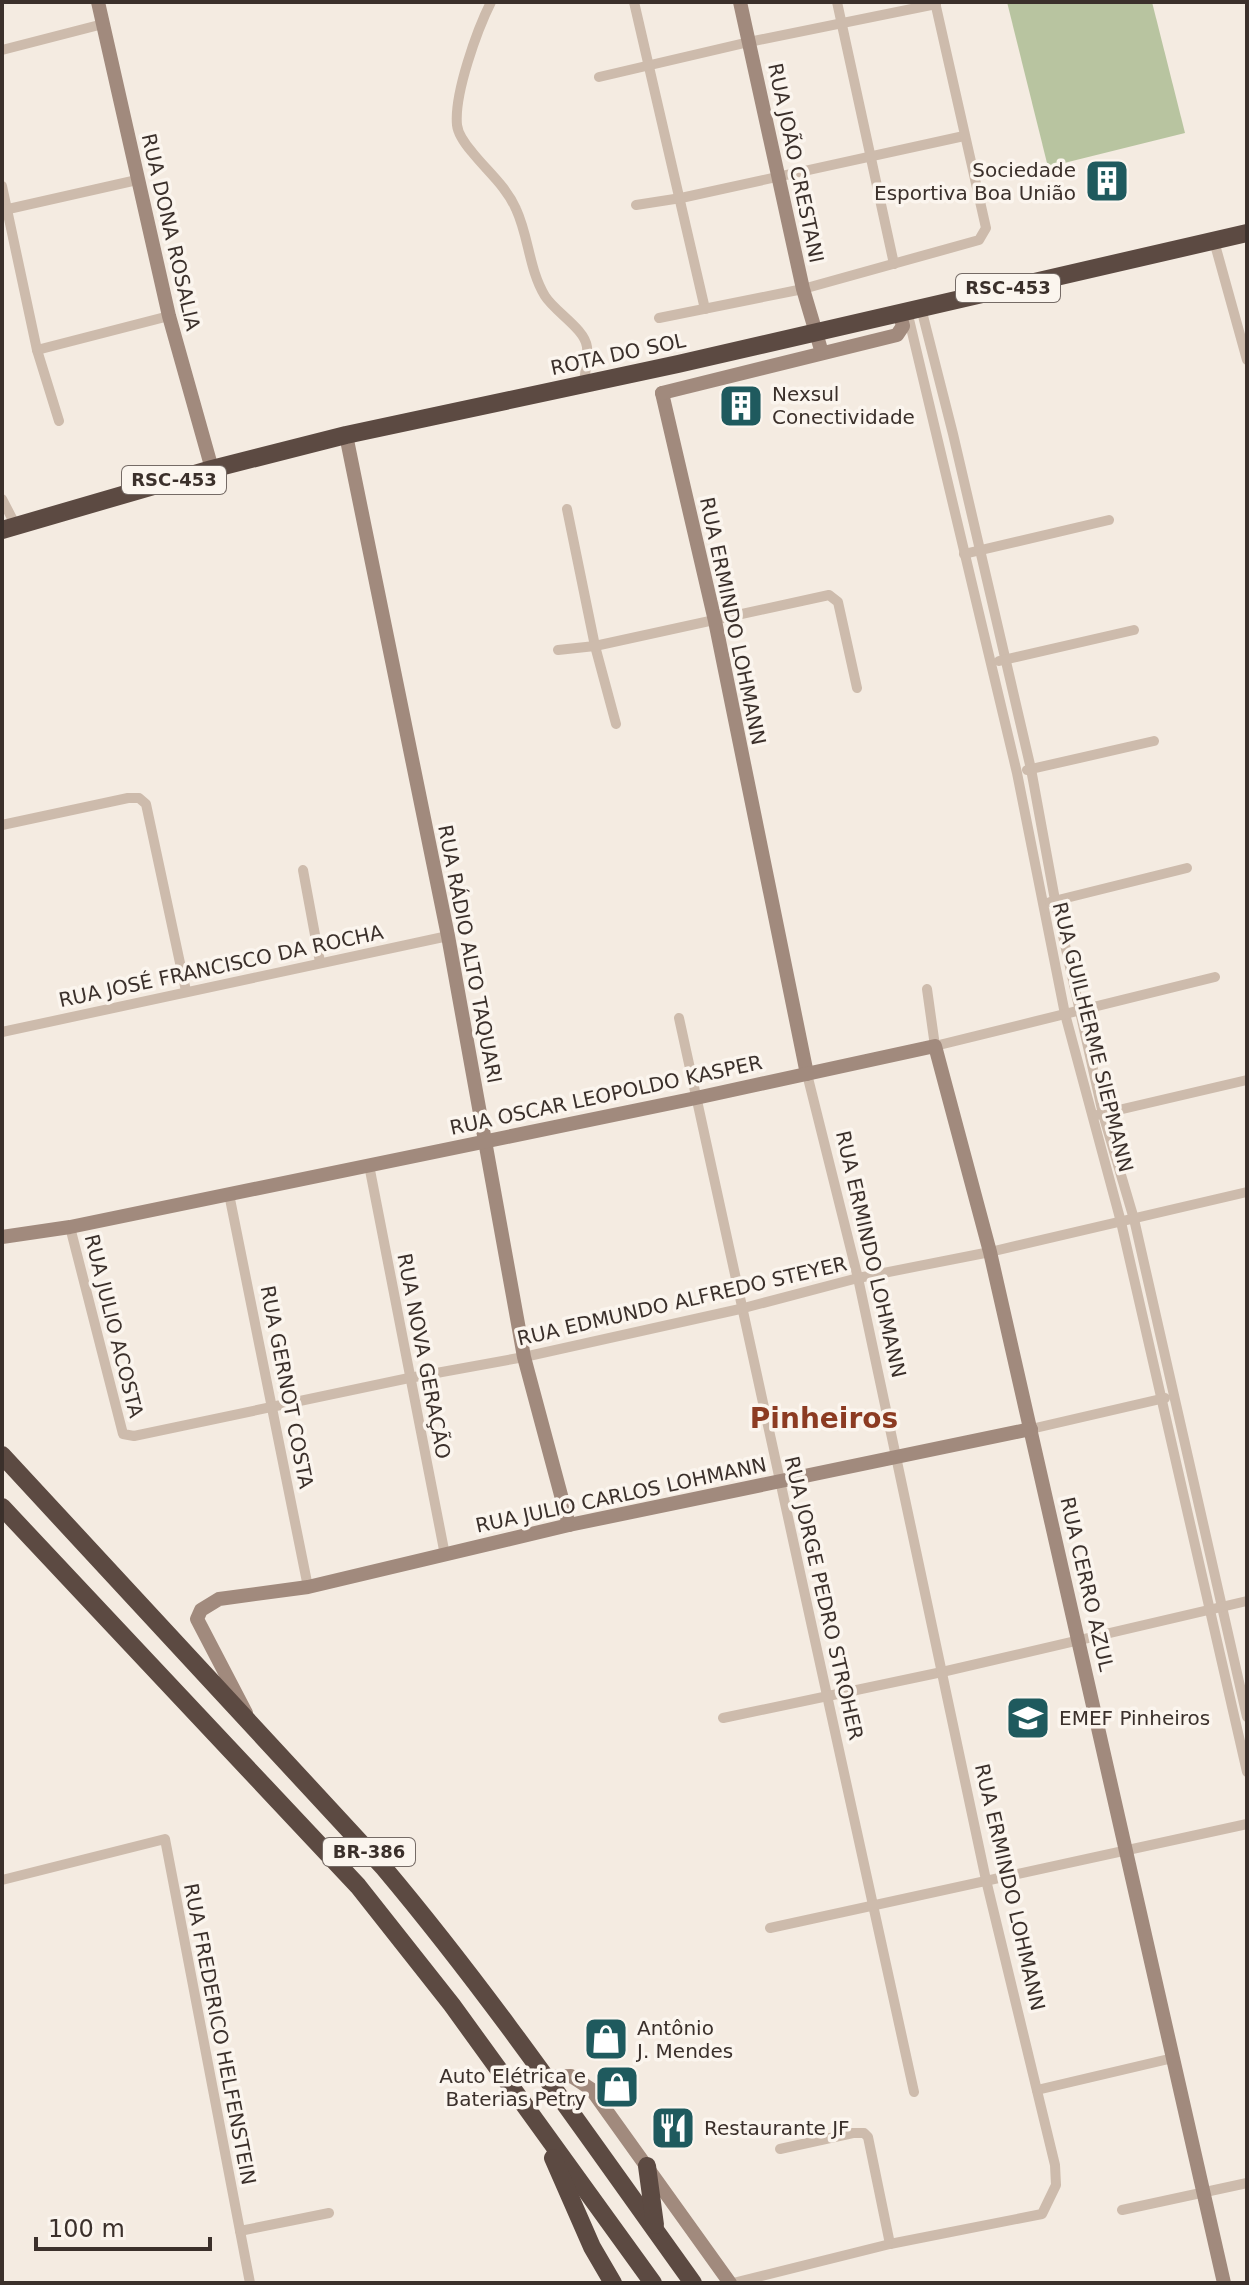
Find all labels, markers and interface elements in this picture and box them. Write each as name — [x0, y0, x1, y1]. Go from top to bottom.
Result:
street label: RUA JOÃO CRESTANI — [763, 61, 829, 265]
street label: RUA DONA ROSALIA — [137, 131, 205, 333]
building icon: Sociedade Esportiva Boa União — [1083, 157, 1131, 205]
place label: Sociedade Esportiva Boa União — [874, 158, 1076, 205]
road number: RSC-453 — [956, 274, 1060, 302]
street label: ROTA DO SOL — [548, 328, 689, 380]
building icon: Nexsul Conectividade — [717, 382, 765, 430]
place label: Nexsul Conectividade — [772, 382, 915, 429]
road number: RSC-453 — [122, 466, 226, 494]
street label: RUA ERMINDO LOHMANN — [695, 495, 771, 747]
street label: RUA RÁDIO ALTO TAQUARI — [433, 823, 507, 1085]
street label: RUA GUILHERME SIEPMANN — [1048, 899, 1138, 1175]
street label: RUA JOSÉ FRANCISCO DA ROCHA — [57, 920, 386, 1012]
street label: RUA OSCAR LEOPOLDO KASPER — [448, 1050, 764, 1140]
street label: RUA ERMINDO LOHMANN — [831, 1128, 911, 1380]
street label: RUA JULIO ACOSTA — [80, 1232, 148, 1421]
street label: RUA NOVA GERAÇÃO — [392, 1251, 456, 1461]
street label: RUA EDMUNDO ALFREDO STEYER — [515, 1251, 849, 1351]
street label: RUA GERNOT COSTA — [256, 1283, 319, 1491]
district label: Pinheiros — [750, 1402, 898, 1435]
street label: RUA JULIO CARLOS LOHMANN — [473, 1452, 769, 1538]
street label: RUA JORGE PEDRO STROHER — [780, 1454, 868, 1742]
street label: RUA CERRO AZUL — [1055, 1494, 1119, 1674]
school or university icon: EMEF Pinheiros — [1004, 1694, 1052, 1742]
place label: EMEF Pinheiros — [1059, 1706, 1210, 1730]
street label: RUA ERMINDO LOHMANN — [970, 1761, 1050, 2013]
road number: BR-386 — [323, 1838, 415, 1866]
street label: RUA FREDERICO HELFENSTEIN — [179, 1881, 261, 2187]
shop icon: Antônio J. Mendes — [582, 2015, 630, 2063]
place label: Antônio J. Mendes — [635, 2016, 733, 2063]
shop icon: Auto Elétrica e Baterias Petry — [593, 2063, 641, 2111]
place label: Auto Elétrica e Baterias Petry — [439, 2064, 586, 2111]
restaurant icon: Restaurante JF — [649, 2104, 697, 2152]
place label: Restaurante JF — [704, 2116, 850, 2140]
scale bar — [36, 2201, 210, 2251]
text: 100 m — [48, 2215, 125, 2243]

